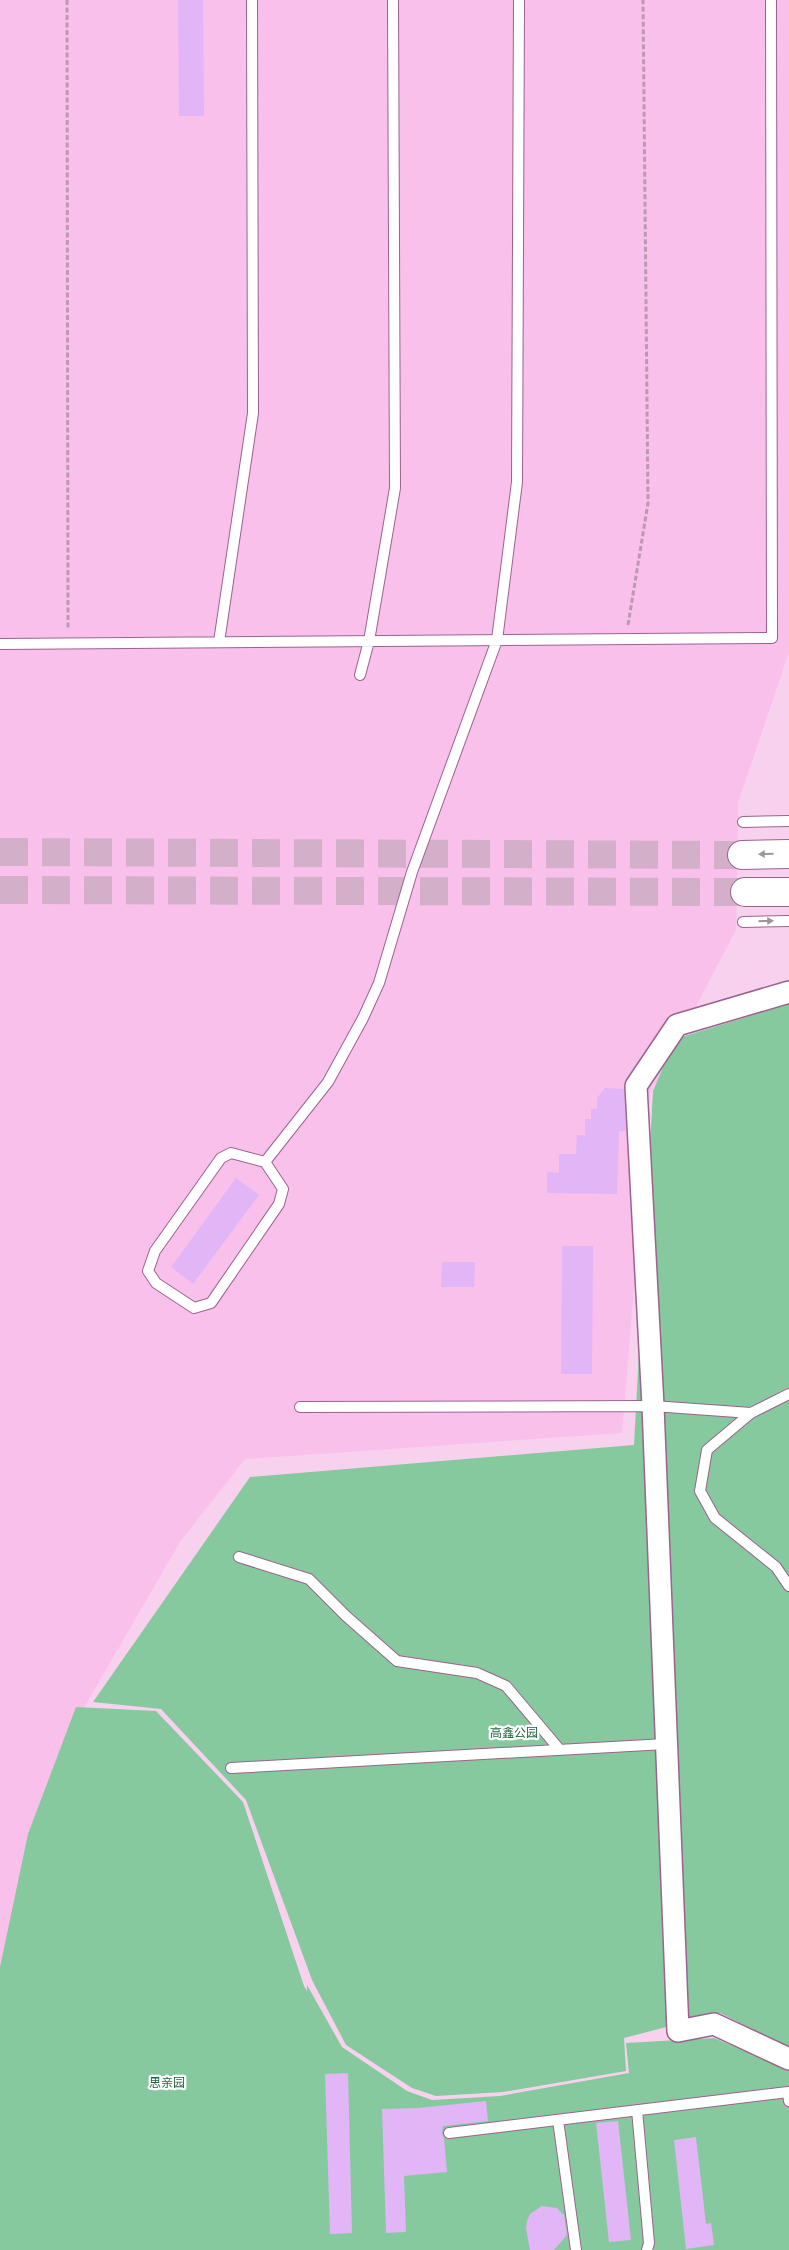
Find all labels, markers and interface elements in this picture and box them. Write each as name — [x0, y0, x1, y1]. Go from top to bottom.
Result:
one-way arrow — [757, 851, 773, 859]
one-way arrow — [758, 917, 774, 925]
park label: 高鑫公园 — [490, 1725, 538, 1742]
park label: 思亲园 — [149, 2075, 185, 2092]

